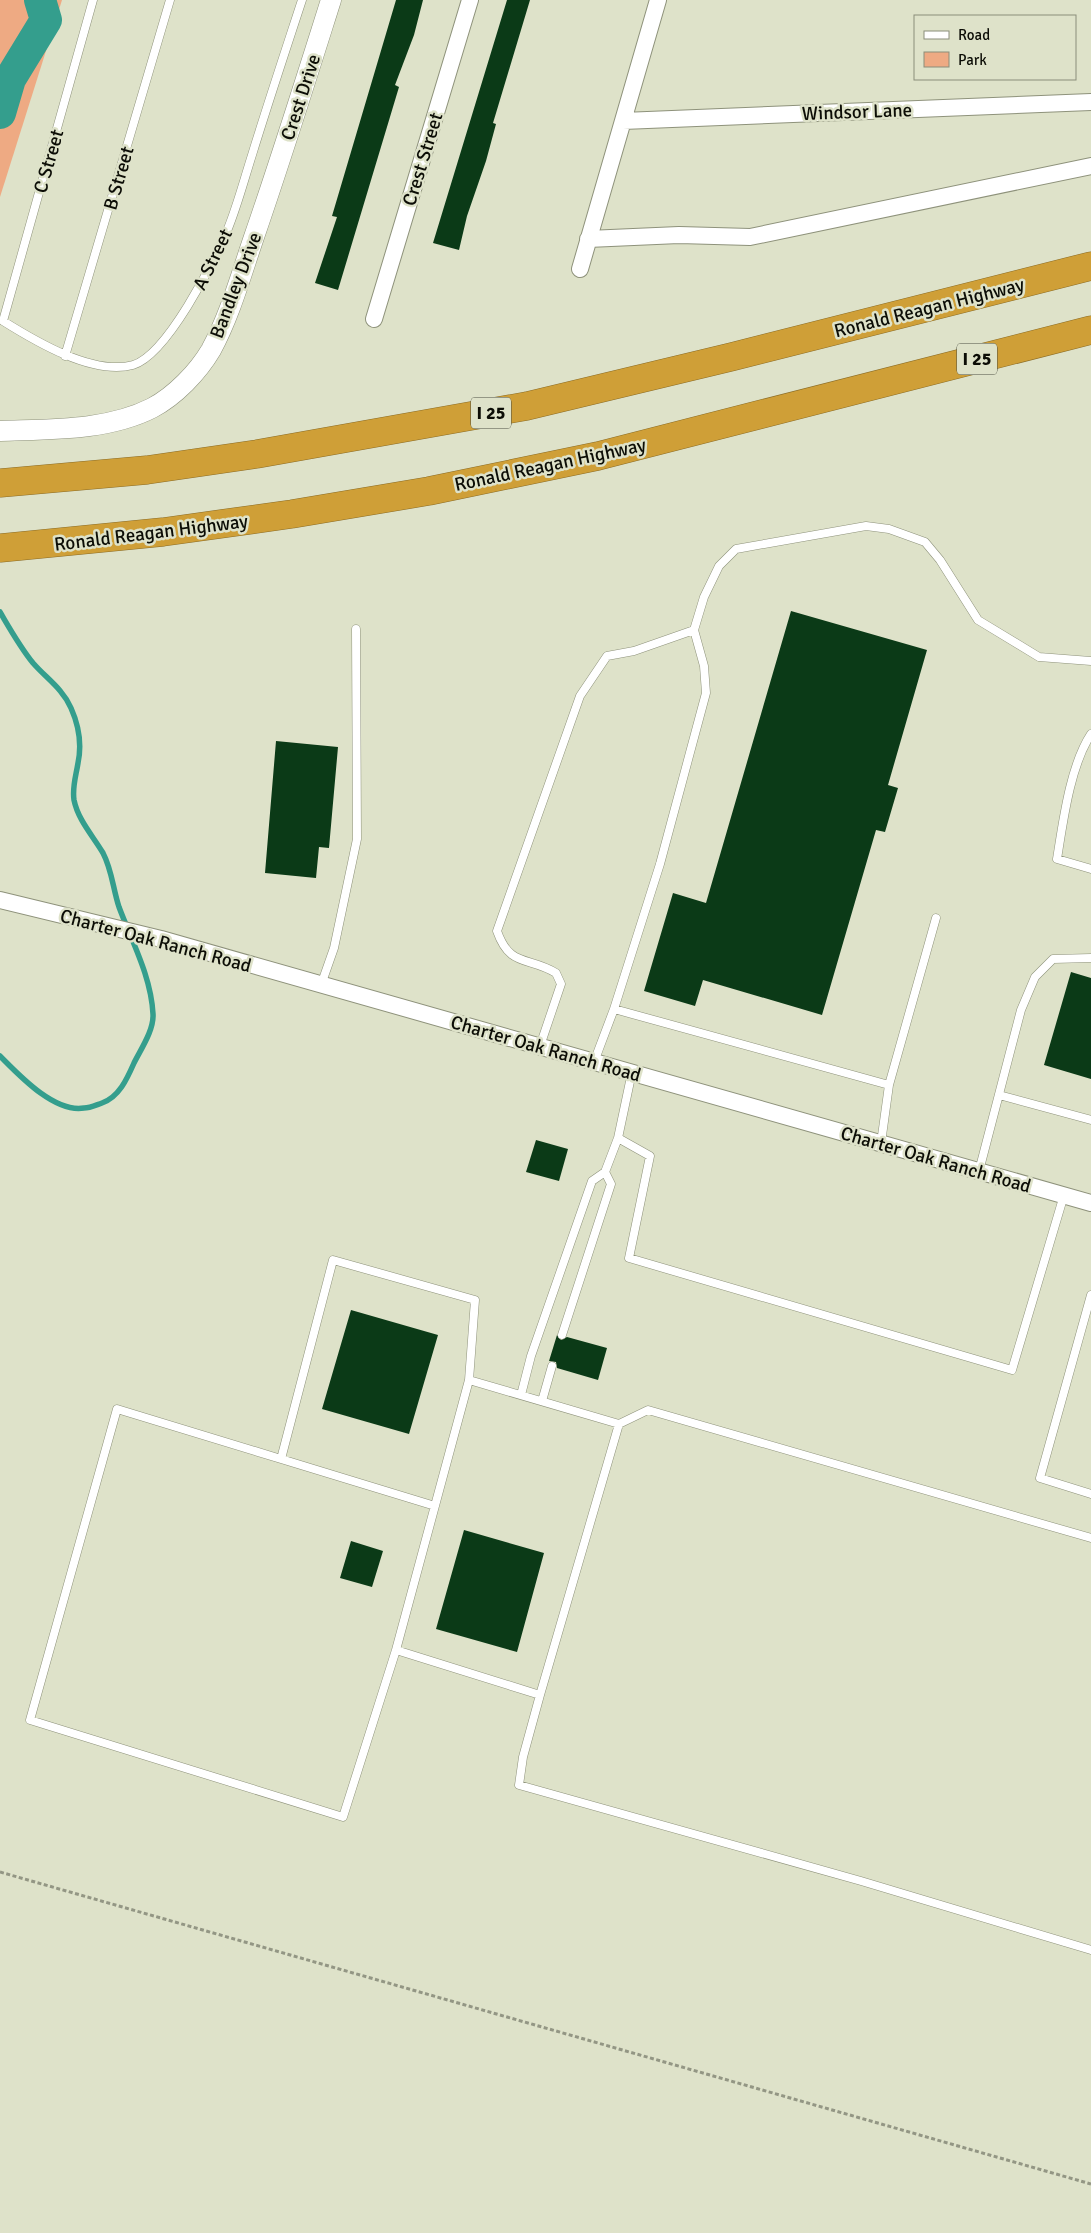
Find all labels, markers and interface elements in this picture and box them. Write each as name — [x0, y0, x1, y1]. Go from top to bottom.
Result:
legend — [914, 15, 1076, 80]
text: Road — [958, 26, 990, 44]
street label: Crest Drive — [276, 51, 326, 143]
text: Park — [958, 51, 987, 69]
street label: Windsor Lane — [801, 98, 913, 126]
street label: Crest Street — [397, 109, 449, 209]
street label: C Street — [28, 126, 70, 196]
street label: B Street — [98, 143, 140, 213]
street label: A Street — [188, 225, 238, 294]
street label: Bandley Drive — [205, 229, 267, 342]
street label: Ronald Reagan Highway — [832, 273, 1027, 343]
road number: I 25 — [957, 344, 997, 374]
road number: I 25 — [471, 398, 511, 428]
street label: Ronald Reagan Highway — [452, 433, 648, 497]
street label: Ronald Reagan Highway — [53, 509, 249, 557]
street label: Charter Oak Ranch Road — [57, 904, 254, 978]
street label: Charter Oak Ranch Road — [448, 1010, 644, 1088]
street label: Charter Oak Ranch Road — [838, 1121, 1034, 1199]

